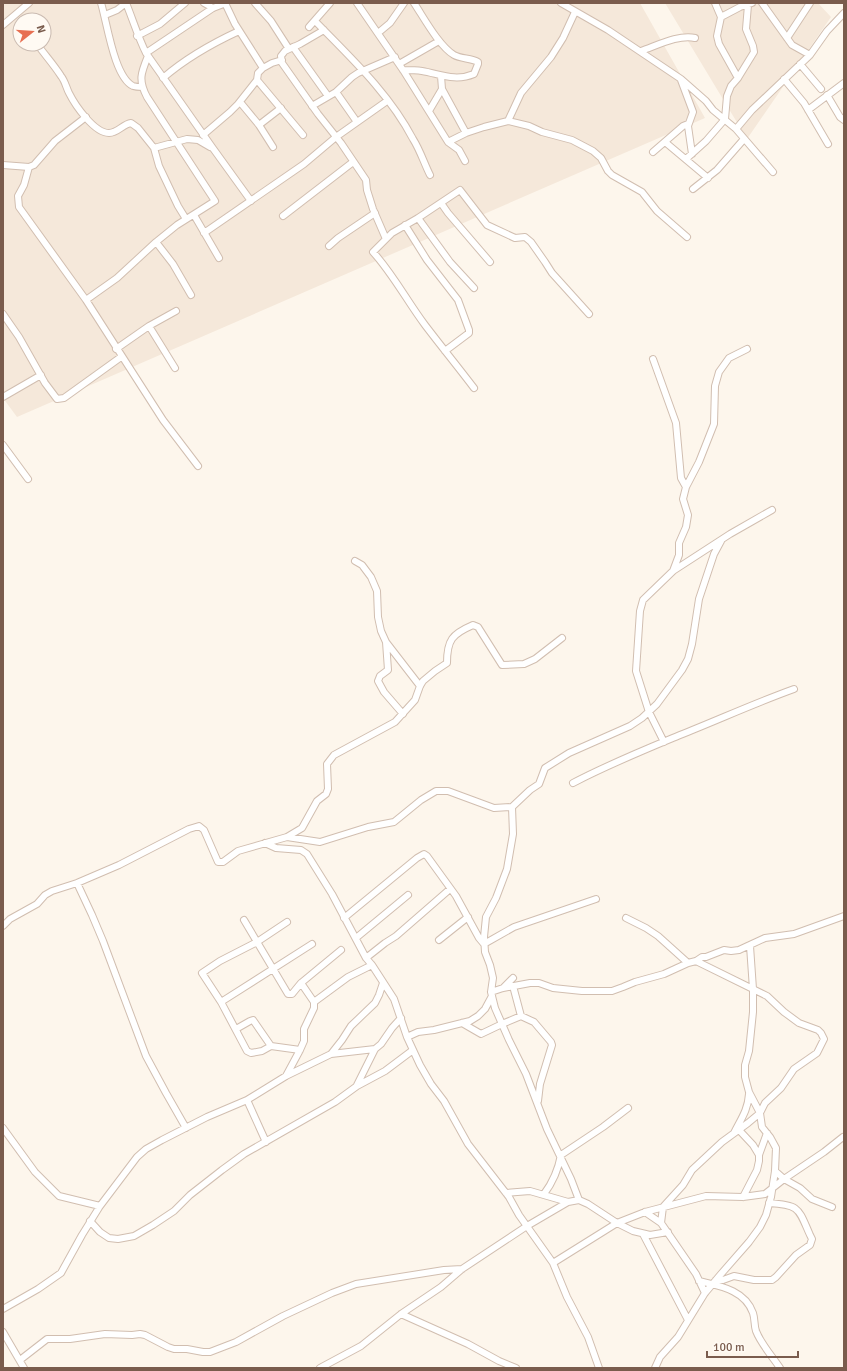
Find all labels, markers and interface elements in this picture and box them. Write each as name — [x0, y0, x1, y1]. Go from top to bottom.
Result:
north arrow — [12, 12, 52, 52]
text: N — [34, 24, 48, 35]
scale bar — [707, 1333, 798, 1359]
text: 100 m — [713, 1340, 745, 1355]

